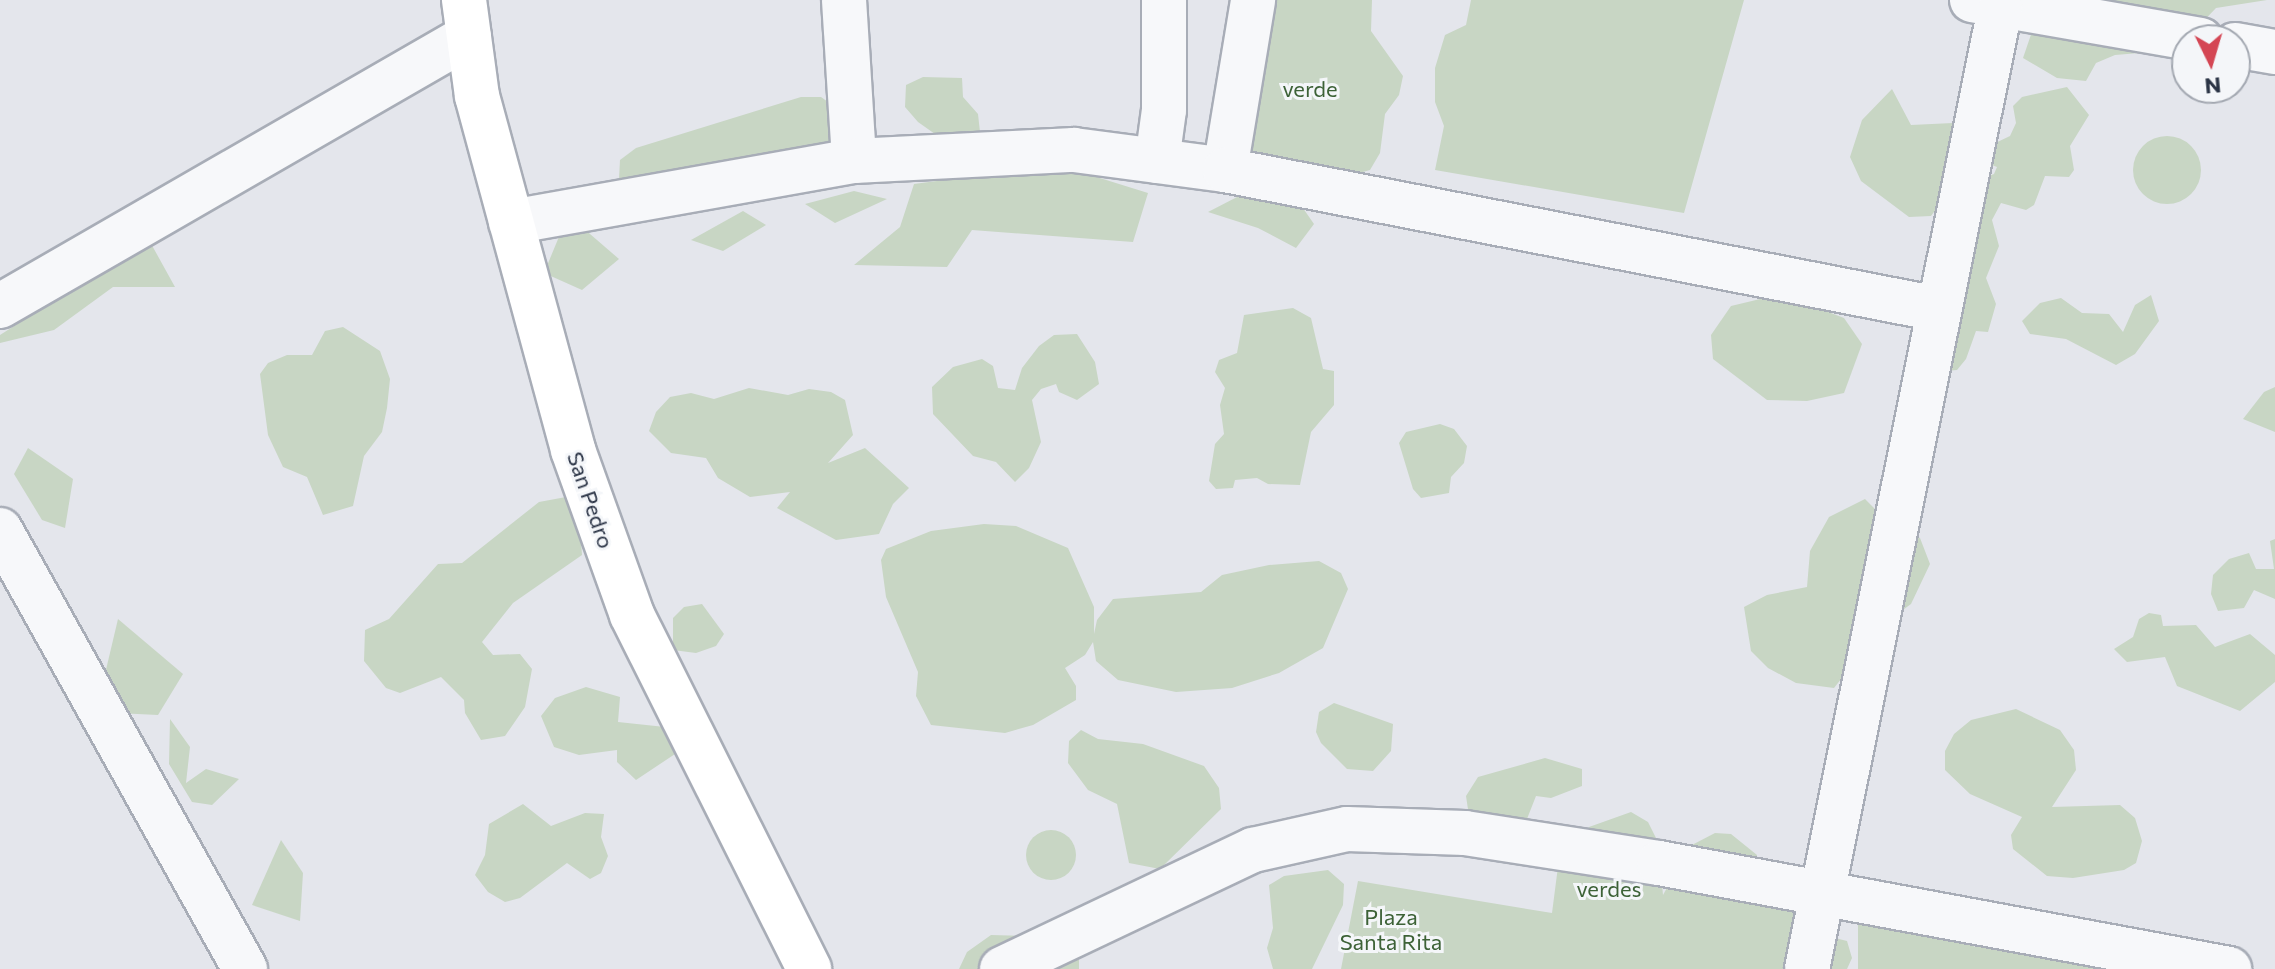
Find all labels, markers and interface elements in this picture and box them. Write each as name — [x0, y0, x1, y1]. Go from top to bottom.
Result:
north arrow — [2171, 24, 2251, 104]
text: N — [2204, 72, 2222, 101]
park label: verde — [1282, 76, 1338, 102]
street label: San Pedro — [562, 448, 620, 552]
park label: verdes — [1576, 876, 1642, 902]
park label: Plaza Santa Rita — [1340, 903, 1442, 954]

